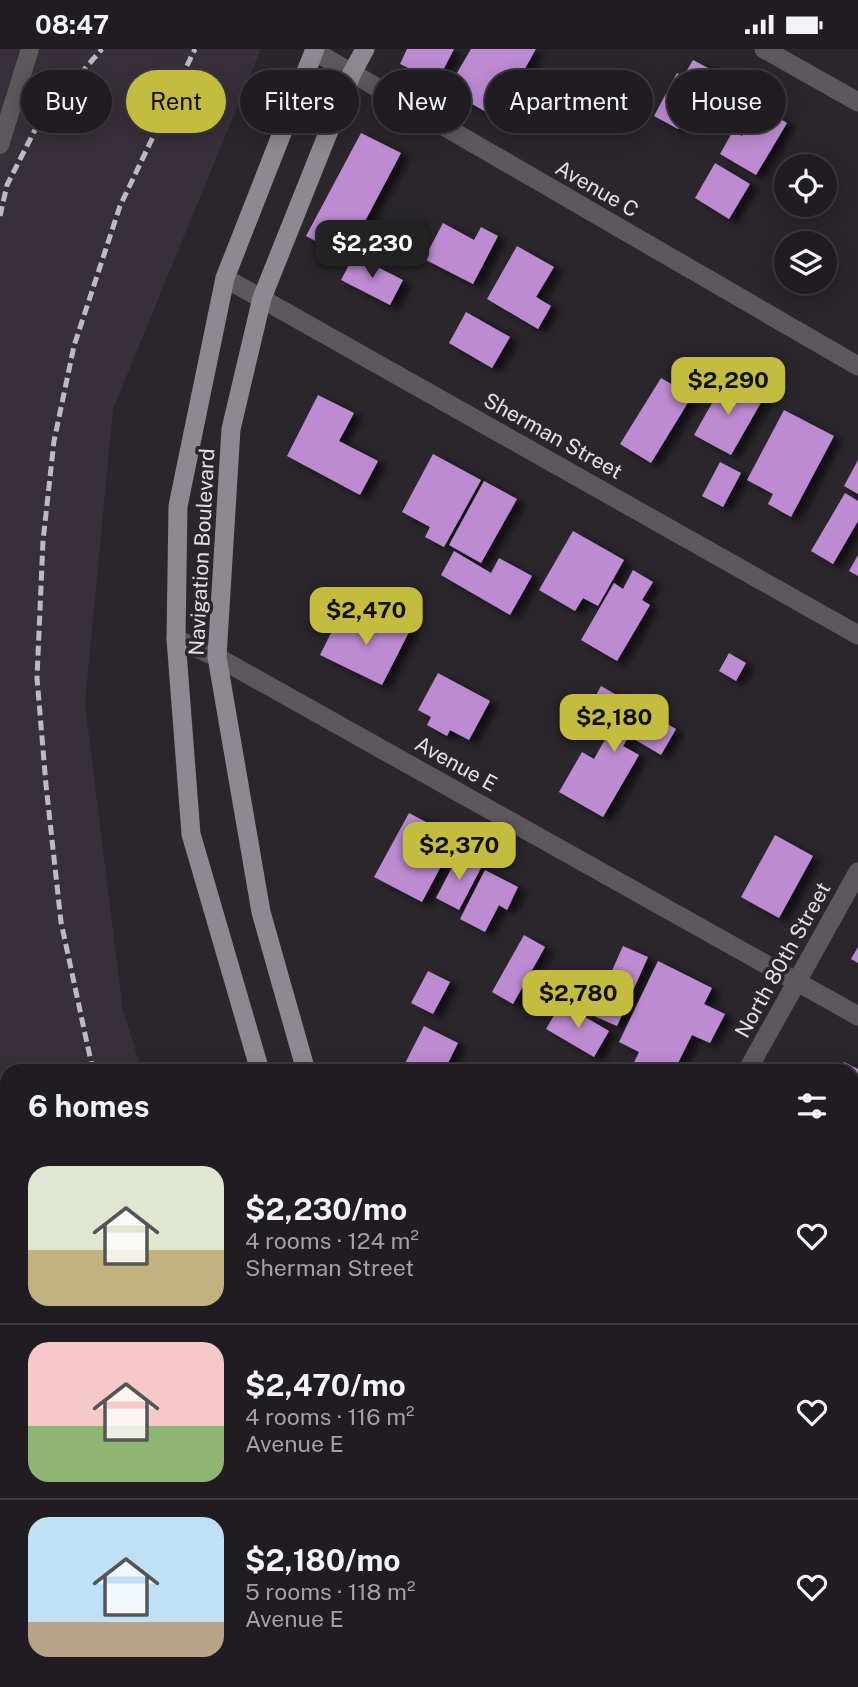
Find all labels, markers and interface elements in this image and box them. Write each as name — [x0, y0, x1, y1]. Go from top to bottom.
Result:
text: 08:47 — [35, 9, 109, 40]
chip: Buy — [21, 70, 112, 133]
chip: Rent — [126, 70, 226, 133]
chip: Filters — [240, 70, 359, 133]
chip: New — [373, 70, 471, 133]
chip: Apartment — [485, 70, 653, 133]
chip: House — [667, 70, 786, 133]
map controls — [774, 154, 837, 294]
button: locate — [774, 154, 837, 217]
street label: Avenue C — [551, 155, 643, 222]
pin: $2,230 — [315, 221, 429, 280]
text: $2,230 — [331, 229, 413, 256]
button: layers — [774, 231, 837, 294]
pin: $2,290 — [671, 357, 785, 417]
text: $2,290 — [687, 366, 769, 393]
street label: Sherman Street — [480, 387, 627, 484]
street label: Navigation Boulevard — [184, 448, 219, 656]
pin: $2,470 — [309, 587, 423, 647]
text: $2,470 — [326, 596, 406, 623]
pin: $2,180 — [557, 695, 671, 754]
text: $2,180 — [576, 703, 652, 730]
street label: Avenue E — [411, 731, 502, 796]
pin: $2,370 — [402, 823, 516, 882]
text: $2,370 — [419, 831, 499, 858]
street label: North 80th Street — [729, 878, 836, 1042]
pin: $2,780 — [521, 971, 635, 1030]
text: $2,780 — [538, 979, 618, 1006]
icon: filters — [793, 1087, 831, 1125]
text: 6 homes — [28, 1088, 150, 1124]
text: $2,230/mo — [245, 1191, 407, 1227]
icon: home — [84, 1194, 168, 1278]
icon: heart — [793, 1217, 831, 1255]
text: 4 rooms · 124 m² — [245, 1227, 419, 1254]
text: Sherman Street — [245, 1254, 414, 1281]
text: $2,470/mo — [245, 1367, 406, 1403]
icon: home — [84, 1370, 168, 1454]
icon: heart — [793, 1393, 831, 1431]
text: 4 rooms · 116 m² — [245, 1403, 414, 1430]
text: Avenue E — [245, 1430, 344, 1457]
text: $2,180/mo — [245, 1542, 401, 1578]
icon: home — [84, 1545, 168, 1629]
icon: heart — [793, 1568, 831, 1606]
text: 5 rooms · 118 m² — [245, 1578, 415, 1605]
text: Avenue E — [245, 1605, 344, 1632]

